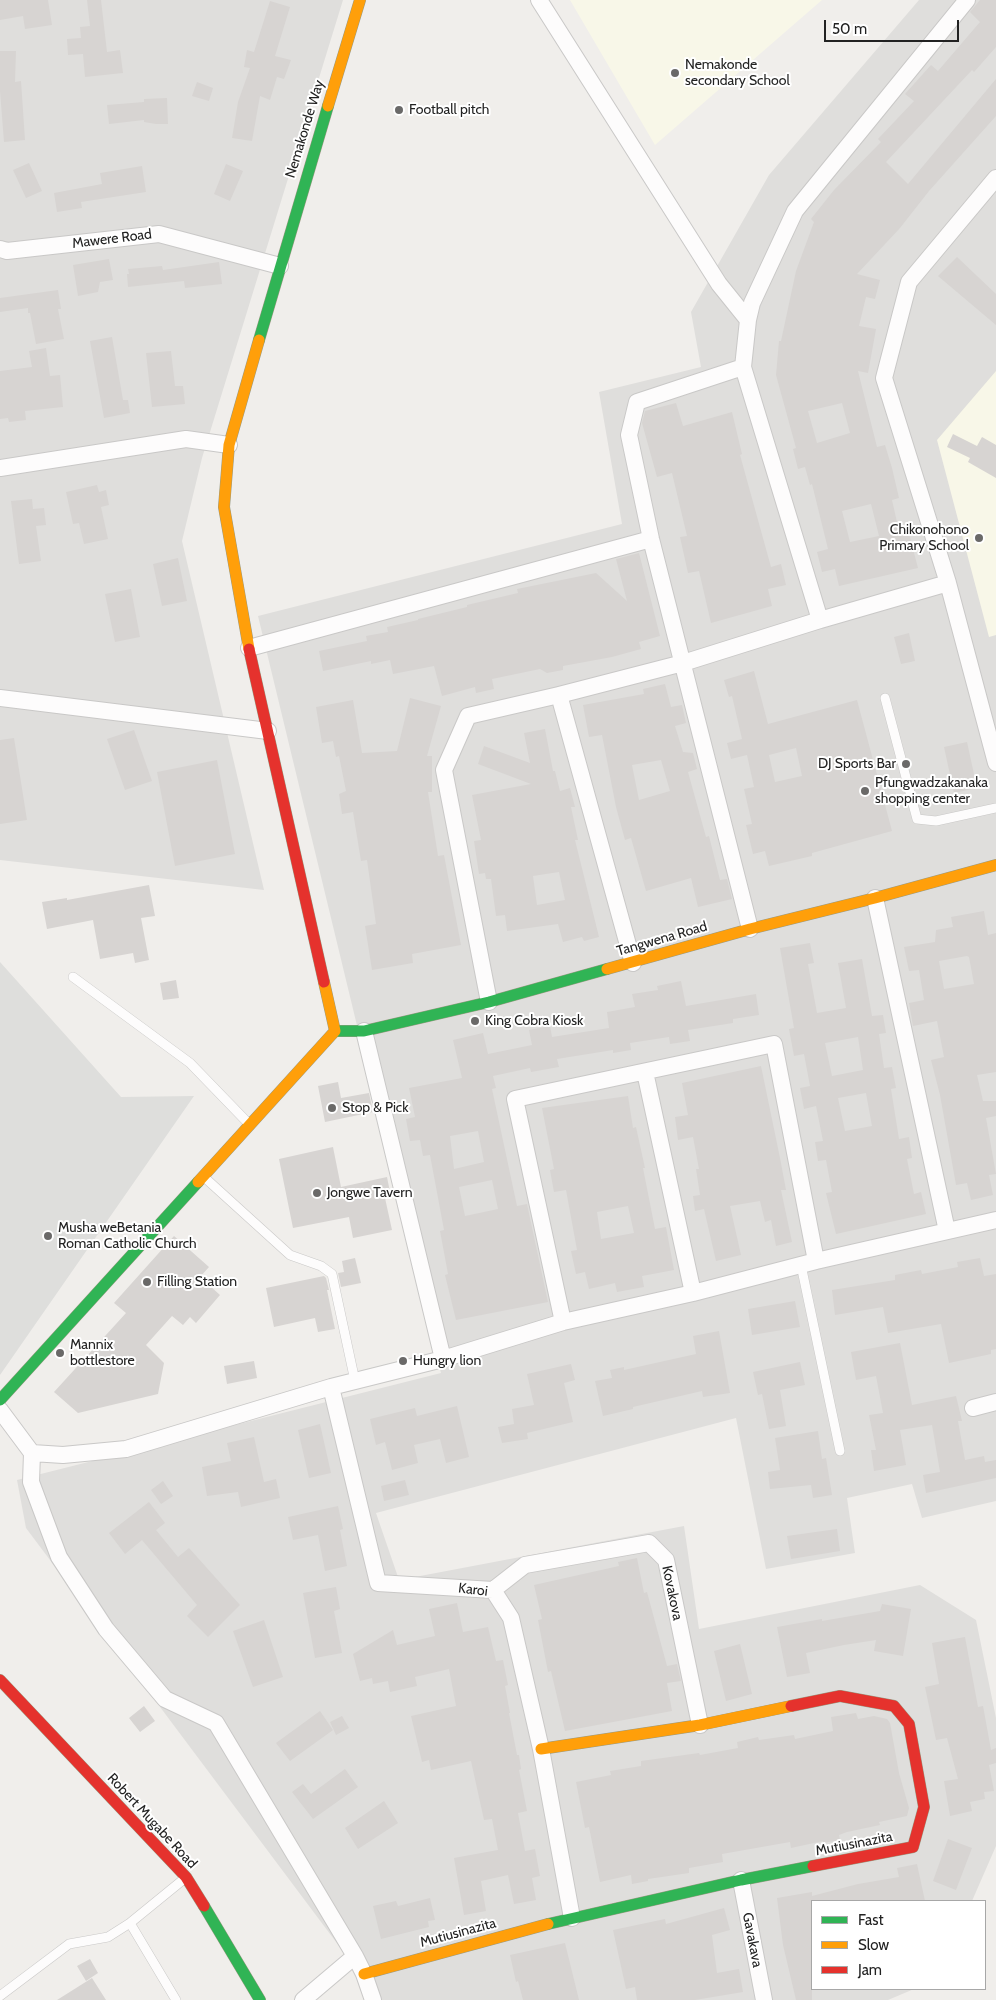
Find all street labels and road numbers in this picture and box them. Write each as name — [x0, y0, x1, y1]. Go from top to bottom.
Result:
street label: Nemakonde Way — [282, 78, 328, 180]
street label: Mawere Road — [71, 226, 153, 252]
street label: Tangwena Road — [615, 918, 709, 960]
street label: Kovakova — [658, 1564, 686, 1622]
street label: Karoi — [457, 1580, 489, 1600]
street label: Robert Mugabe Road — [104, 1770, 200, 1872]
street label: Mutiusinazita — [814, 1828, 894, 1860]
street label: Gavakava — [738, 1911, 766, 1969]
street label: Mutiusinazita — [418, 1915, 498, 1951]

